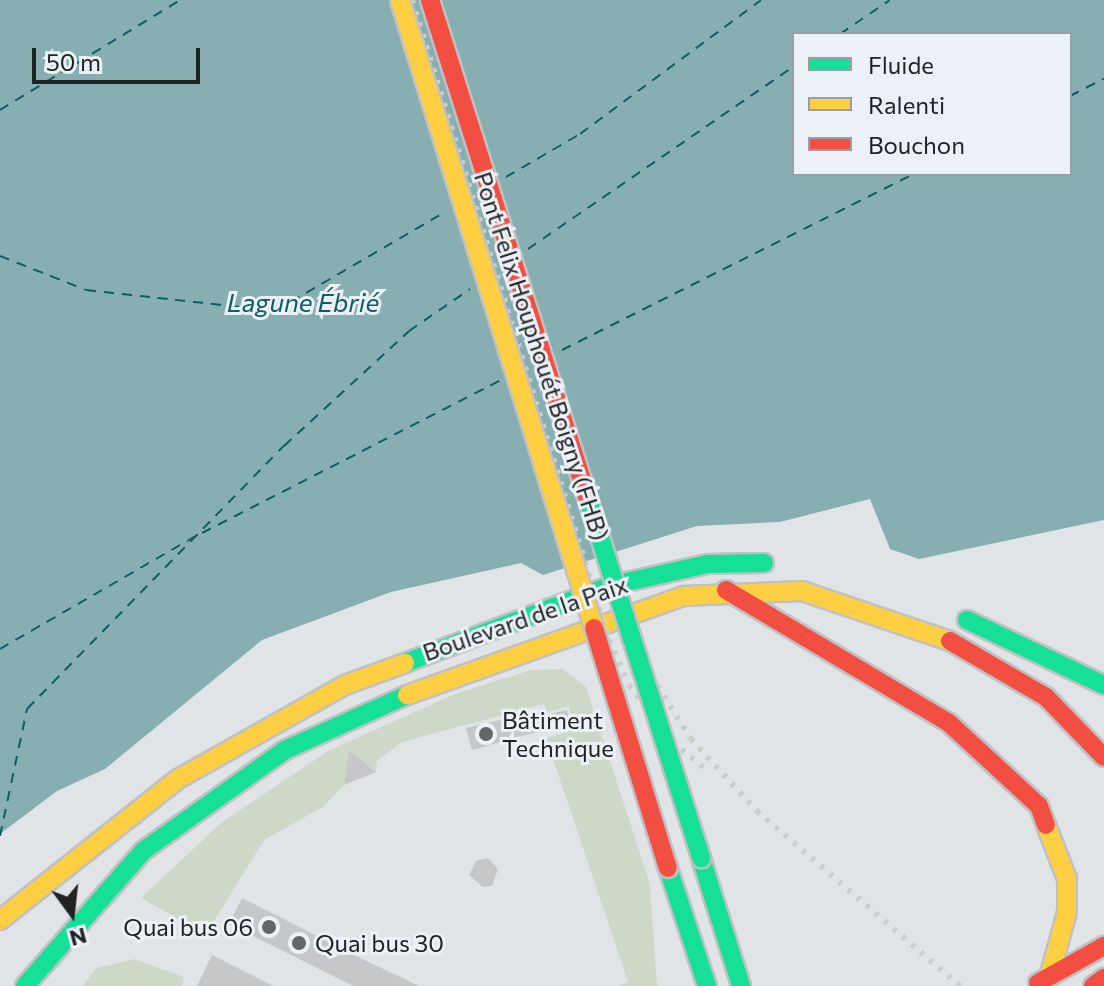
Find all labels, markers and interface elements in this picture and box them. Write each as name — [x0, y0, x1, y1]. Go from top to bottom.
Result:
scale bar — [36, 32, 204, 82]
legend — [792, 32, 1072, 176]
text: 50 m — [46, 47, 101, 76]
text: Fluide — [868, 50, 934, 79]
text: Ralenti — [868, 90, 945, 119]
text: Bouchon — [868, 130, 965, 159]
street label: Pont Felix Houphouét Boigny (FHB) — [469, 168, 615, 544]
water label: Lagune Ébrié — [227, 286, 379, 318]
street label: Boulevard de la Paix — [419, 569, 631, 667]
place label: Bâtiment Technique — [502, 706, 614, 762]
marker: Bâtiment Technique — [477, 725, 495, 743]
north arrow — [32, 874, 112, 954]
place label: Quai bus 06 — [123, 913, 253, 941]
marker: Quai bus 06 — [260, 918, 278, 936]
text: N — [67, 922, 90, 953]
place label: Quai bus 30 — [315, 929, 444, 957]
marker: Quai bus 30 — [290, 934, 308, 952]

